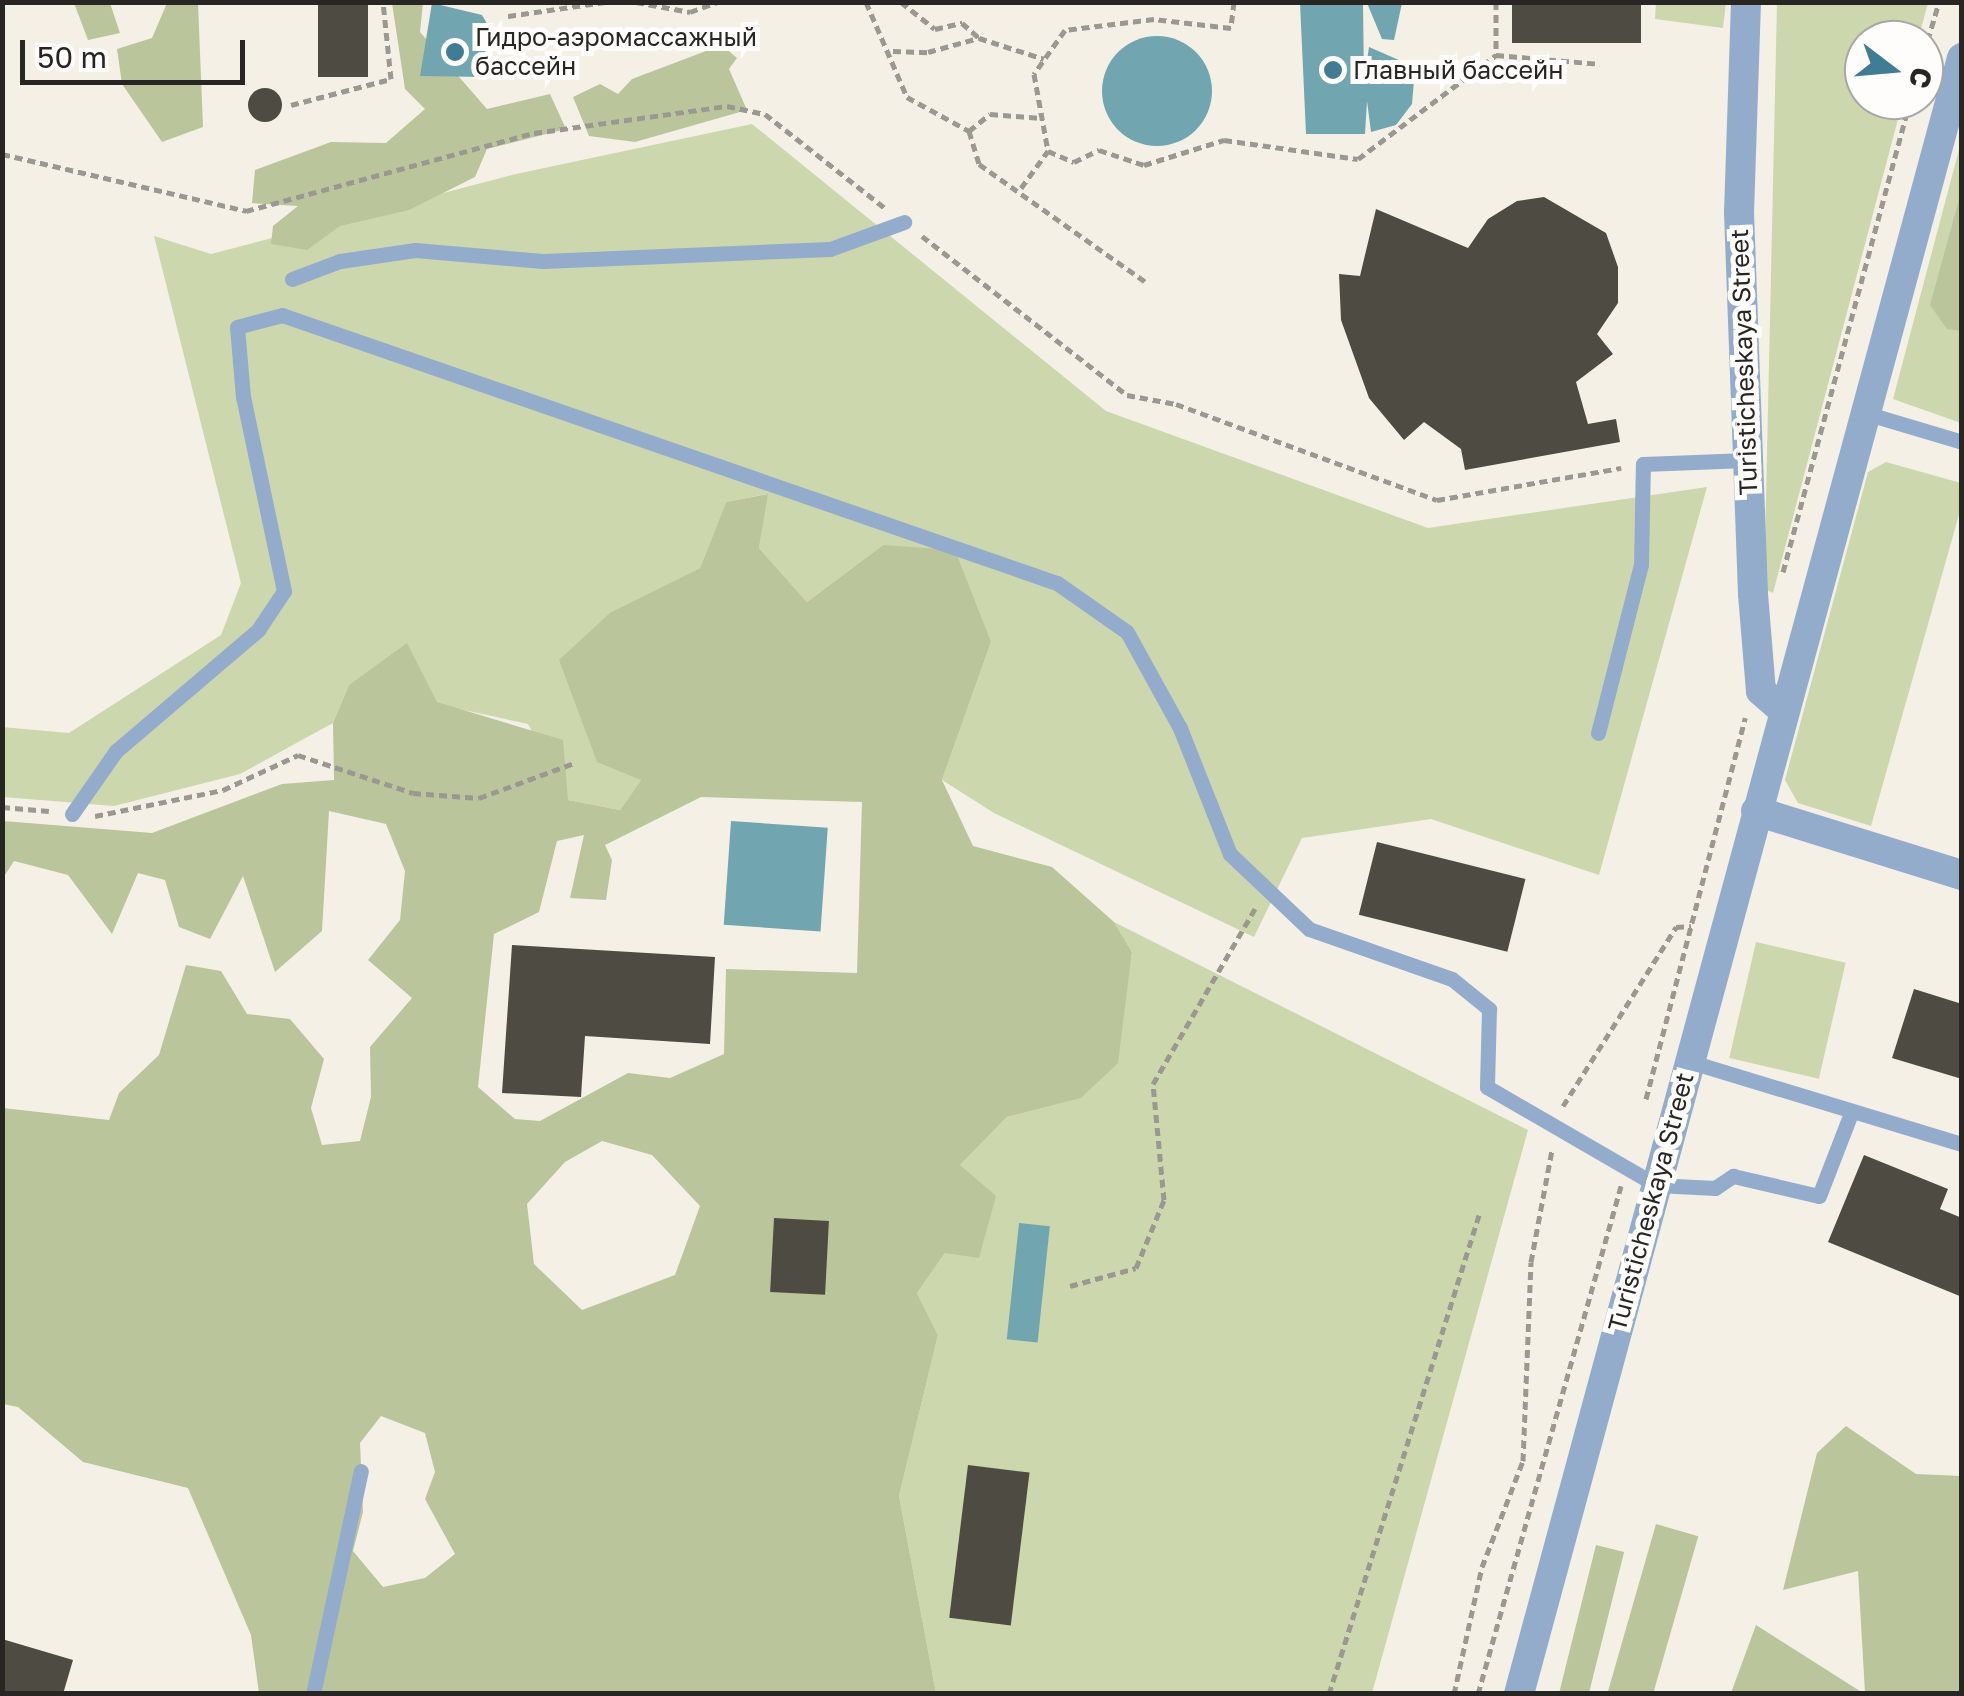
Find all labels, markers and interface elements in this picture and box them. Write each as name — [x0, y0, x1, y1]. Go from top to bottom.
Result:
scale bar — [25, 20, 250, 82]
north arrow — [1844, 20, 1944, 120]
place label: Гидро-аэромассажный бассейн — [475, 23, 757, 82]
text: 50 m — [37, 39, 107, 75]
marker: Гидро-аэромассажный бассейн — [444, 41, 466, 63]
place label: Главный бассейн — [1353, 55, 1563, 85]
marker: Главный бассейн — [1322, 59, 1344, 81]
text: С — [1903, 64, 1940, 92]
street label: Turisticheskaya Street — [1724, 228, 1764, 496]
street label: Turisticheskaya Street — [1602, 1069, 1700, 1335]

